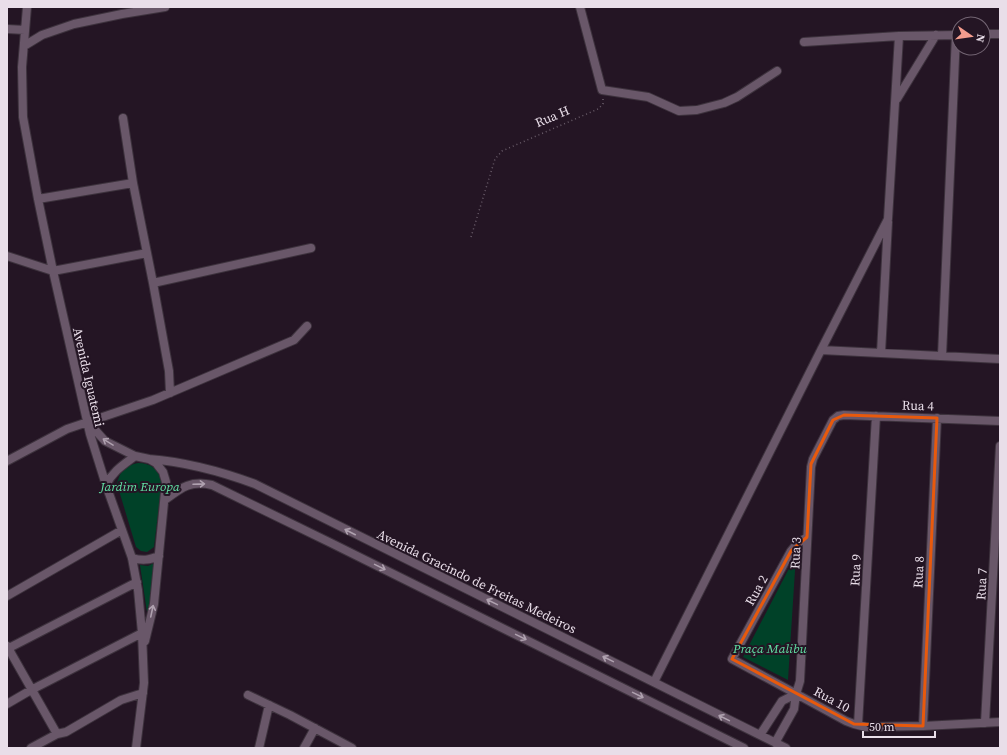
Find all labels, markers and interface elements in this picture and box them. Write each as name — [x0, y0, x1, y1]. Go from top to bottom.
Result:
north arrow — [951, 16, 991, 56]
text: N — [972, 33, 988, 44]
street label: Rua H — [532, 102, 572, 131]
street label: Avenida Iguatemi — [69, 326, 108, 429]
street label: Rua 4 — [902, 396, 935, 415]
one-way arrow — [103, 438, 114, 447]
park label: Jardim Europa — [98, 478, 180, 495]
one-way arrow — [192, 480, 205, 488]
street label: Avenida Gracindo de Freitas Medeiros — [374, 526, 580, 637]
one-way arrow — [344, 528, 356, 535]
street label: Rua 3 — [786, 537, 805, 569]
street label: Rua 9 — [846, 554, 865, 586]
street label: Rua 8 — [909, 556, 928, 588]
one-way arrow — [374, 564, 386, 571]
street label: Rua 7 — [972, 567, 991, 600]
street label: Rua 2 — [741, 572, 772, 608]
one-way arrow — [486, 598, 498, 605]
one-way arrow — [149, 605, 157, 618]
one-way arrow — [515, 634, 527, 641]
park label: Praça Malibu — [732, 640, 807, 657]
one-way arrow — [603, 655, 615, 663]
street label: Rua 10 — [811, 683, 853, 716]
one-way arrow — [632, 692, 644, 699]
scale bar — [863, 713, 935, 739]
one-way arrow — [719, 714, 731, 721]
text: 50 m — [869, 719, 895, 735]

